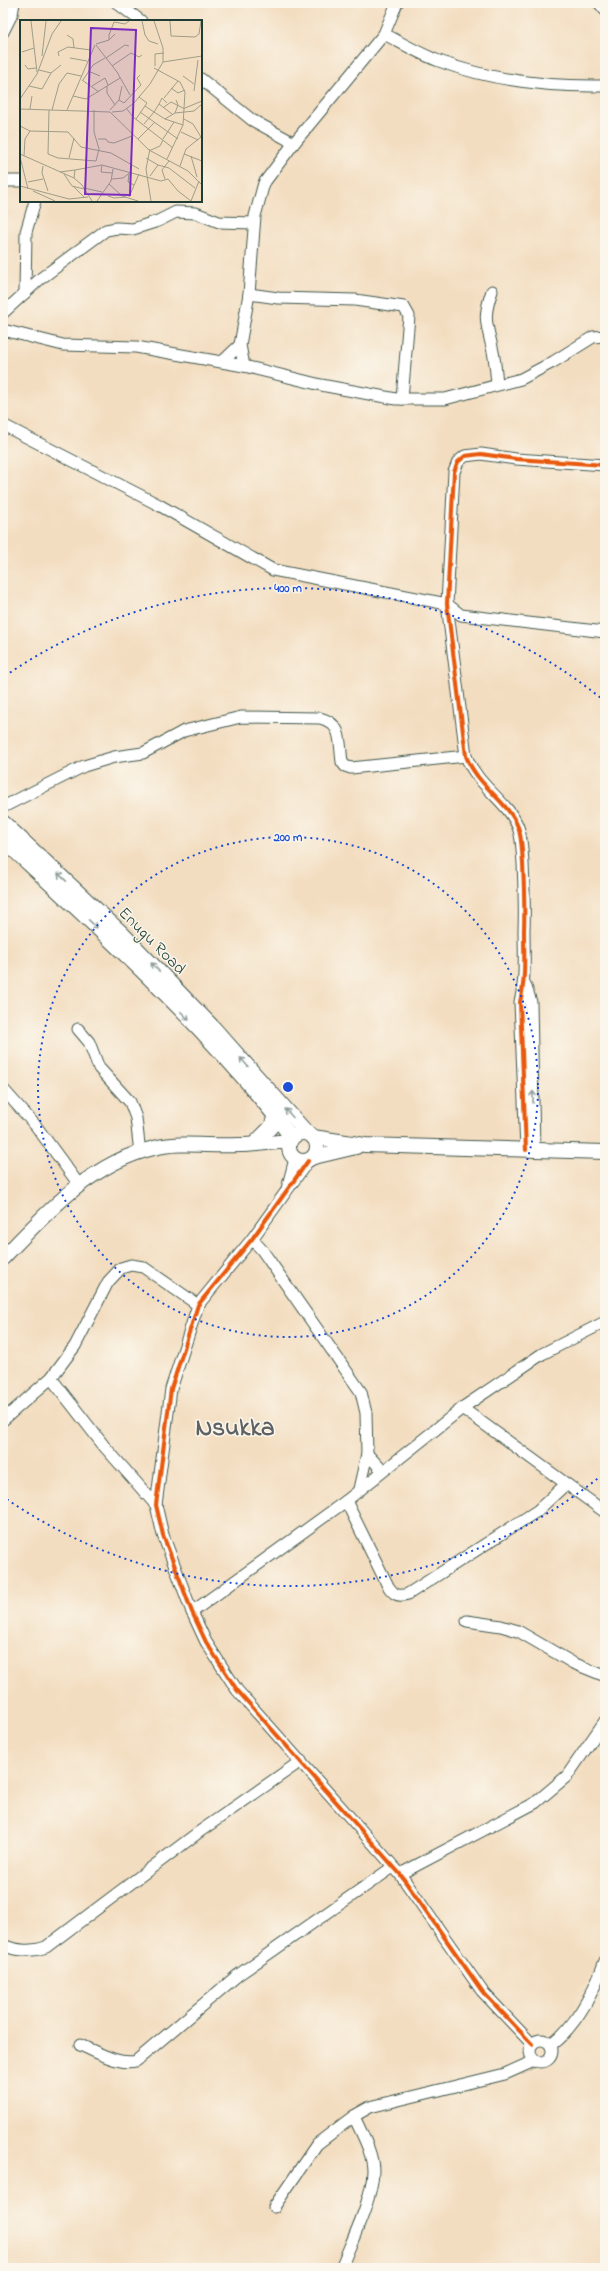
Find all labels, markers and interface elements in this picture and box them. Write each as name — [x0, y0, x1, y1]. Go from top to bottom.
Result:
inset map — [20, 20, 202, 202]
text: 400 m — [273, 580, 302, 598]
text: 200 m — [273, 829, 303, 847]
one-way arrow — [57, 872, 67, 882]
street label: Enugu Road — [111, 901, 192, 982]
one-way arrow — [88, 919, 98, 928]
one-way arrow — [150, 962, 160, 972]
one-way arrow — [180, 1011, 190, 1021]
one-way arrow — [239, 1057, 248, 1068]
centre of rings — [281, 1080, 295, 1094]
one-way arrow — [529, 1091, 537, 1104]
one-way arrow — [284, 1108, 294, 1118]
district label: Nsukka — [195, 1411, 275, 1447]

